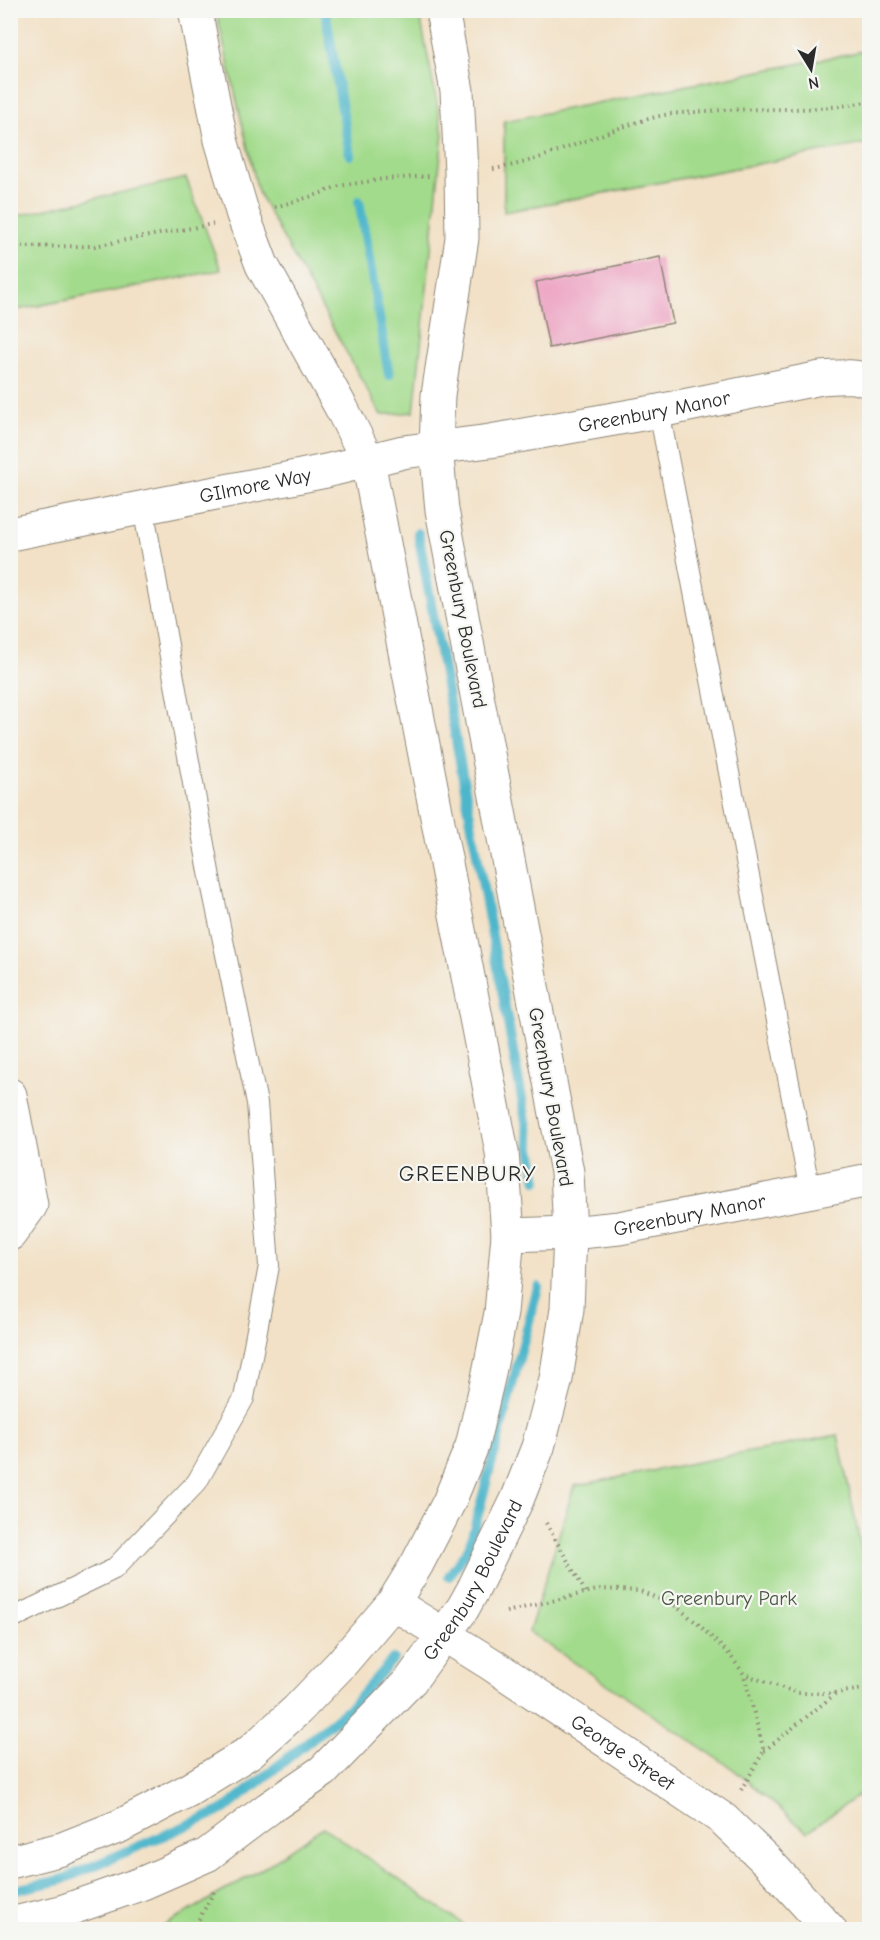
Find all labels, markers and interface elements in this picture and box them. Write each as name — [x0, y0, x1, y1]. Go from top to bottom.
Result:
north arrow — [781, 39, 841, 99]
text: N — [807, 73, 821, 93]
street label: Greenbury Manor — [576, 385, 732, 437]
street label: GIlmore Way — [197, 463, 313, 507]
street label: Greenbury Boulevard — [434, 528, 492, 710]
street label: Greenbury Boulevard — [524, 1006, 578, 1188]
district label: GREENBURY — [399, 1161, 537, 1187]
street label: Greenbury Manor — [612, 1189, 767, 1240]
street label: Greenbury Boulevard — [418, 1496, 527, 1665]
park label: Greenbury Park — [661, 1587, 797, 1610]
street label: George Street — [567, 1709, 680, 1796]

